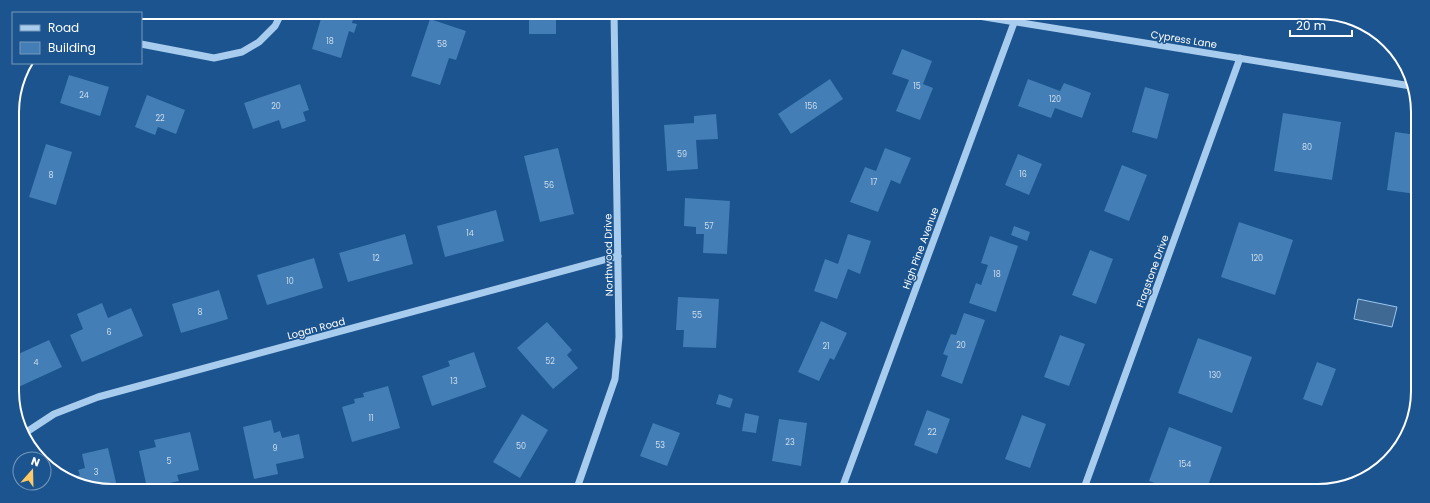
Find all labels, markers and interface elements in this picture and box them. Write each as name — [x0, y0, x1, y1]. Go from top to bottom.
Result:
legend — [12, 12, 142, 64]
scale bar — [1290, 12, 1352, 38]
text: 20 m — [1296, 17, 1326, 34]
text: Road — [48, 19, 79, 36]
street label: Cypress Lane — [1150, 27, 1218, 52]
house number: 18 — [326, 36, 334, 47]
text: Building — [48, 39, 96, 56]
house number: 58 — [437, 39, 447, 50]
house number: 15 — [913, 81, 921, 92]
house number: 24 — [79, 90, 89, 101]
house number: 120 — [1049, 94, 1061, 105]
house number: 20 — [271, 101, 281, 112]
house number: 156 — [805, 101, 817, 112]
house number: 22 — [155, 113, 165, 124]
house number: 80 — [1302, 142, 1312, 153]
house number: 59 — [677, 149, 687, 160]
house number: 16 — [1019, 169, 1027, 180]
house number: 8 — [48, 170, 54, 181]
house number: 17 — [871, 177, 878, 188]
house number: 56 — [544, 180, 554, 191]
street label: High Pine Avenue — [899, 205, 942, 291]
street label: Northwood Drive — [600, 214, 617, 296]
house number: 57 — [704, 221, 714, 232]
house number: 14 — [466, 228, 474, 239]
street label: Flagstone Drive — [1132, 233, 1173, 310]
house number: 12 — [372, 253, 380, 264]
house number: 120 — [1251, 253, 1263, 264]
house number: 18 — [993, 269, 1001, 280]
house number: 10 — [286, 276, 294, 287]
house number: 8 — [197, 307, 203, 318]
house number: 55 — [692, 310, 702, 321]
street label: Logan Road — [286, 314, 347, 343]
house number: 6 — [106, 327, 112, 338]
house number: 20 — [956, 340, 966, 351]
house number: 21 — [822, 341, 830, 352]
house number: 52 — [545, 356, 555, 367]
house number: 4 — [33, 357, 39, 368]
house number: 130 — [1209, 370, 1221, 381]
house number: 13 — [450, 376, 458, 387]
house number: 11 — [368, 413, 374, 424]
house number: 22 — [927, 427, 937, 438]
house number: 23 — [785, 437, 795, 448]
house number: 53 — [655, 440, 665, 451]
house number: 50 — [516, 441, 526, 452]
house number: 9 — [272, 443, 278, 454]
north arrow — [12, 451, 52, 491]
text: N — [29, 453, 42, 471]
house number: 5 — [166, 456, 172, 467]
house number: 154 — [1179, 459, 1191, 470]
house number: 3 — [94, 467, 99, 478]

